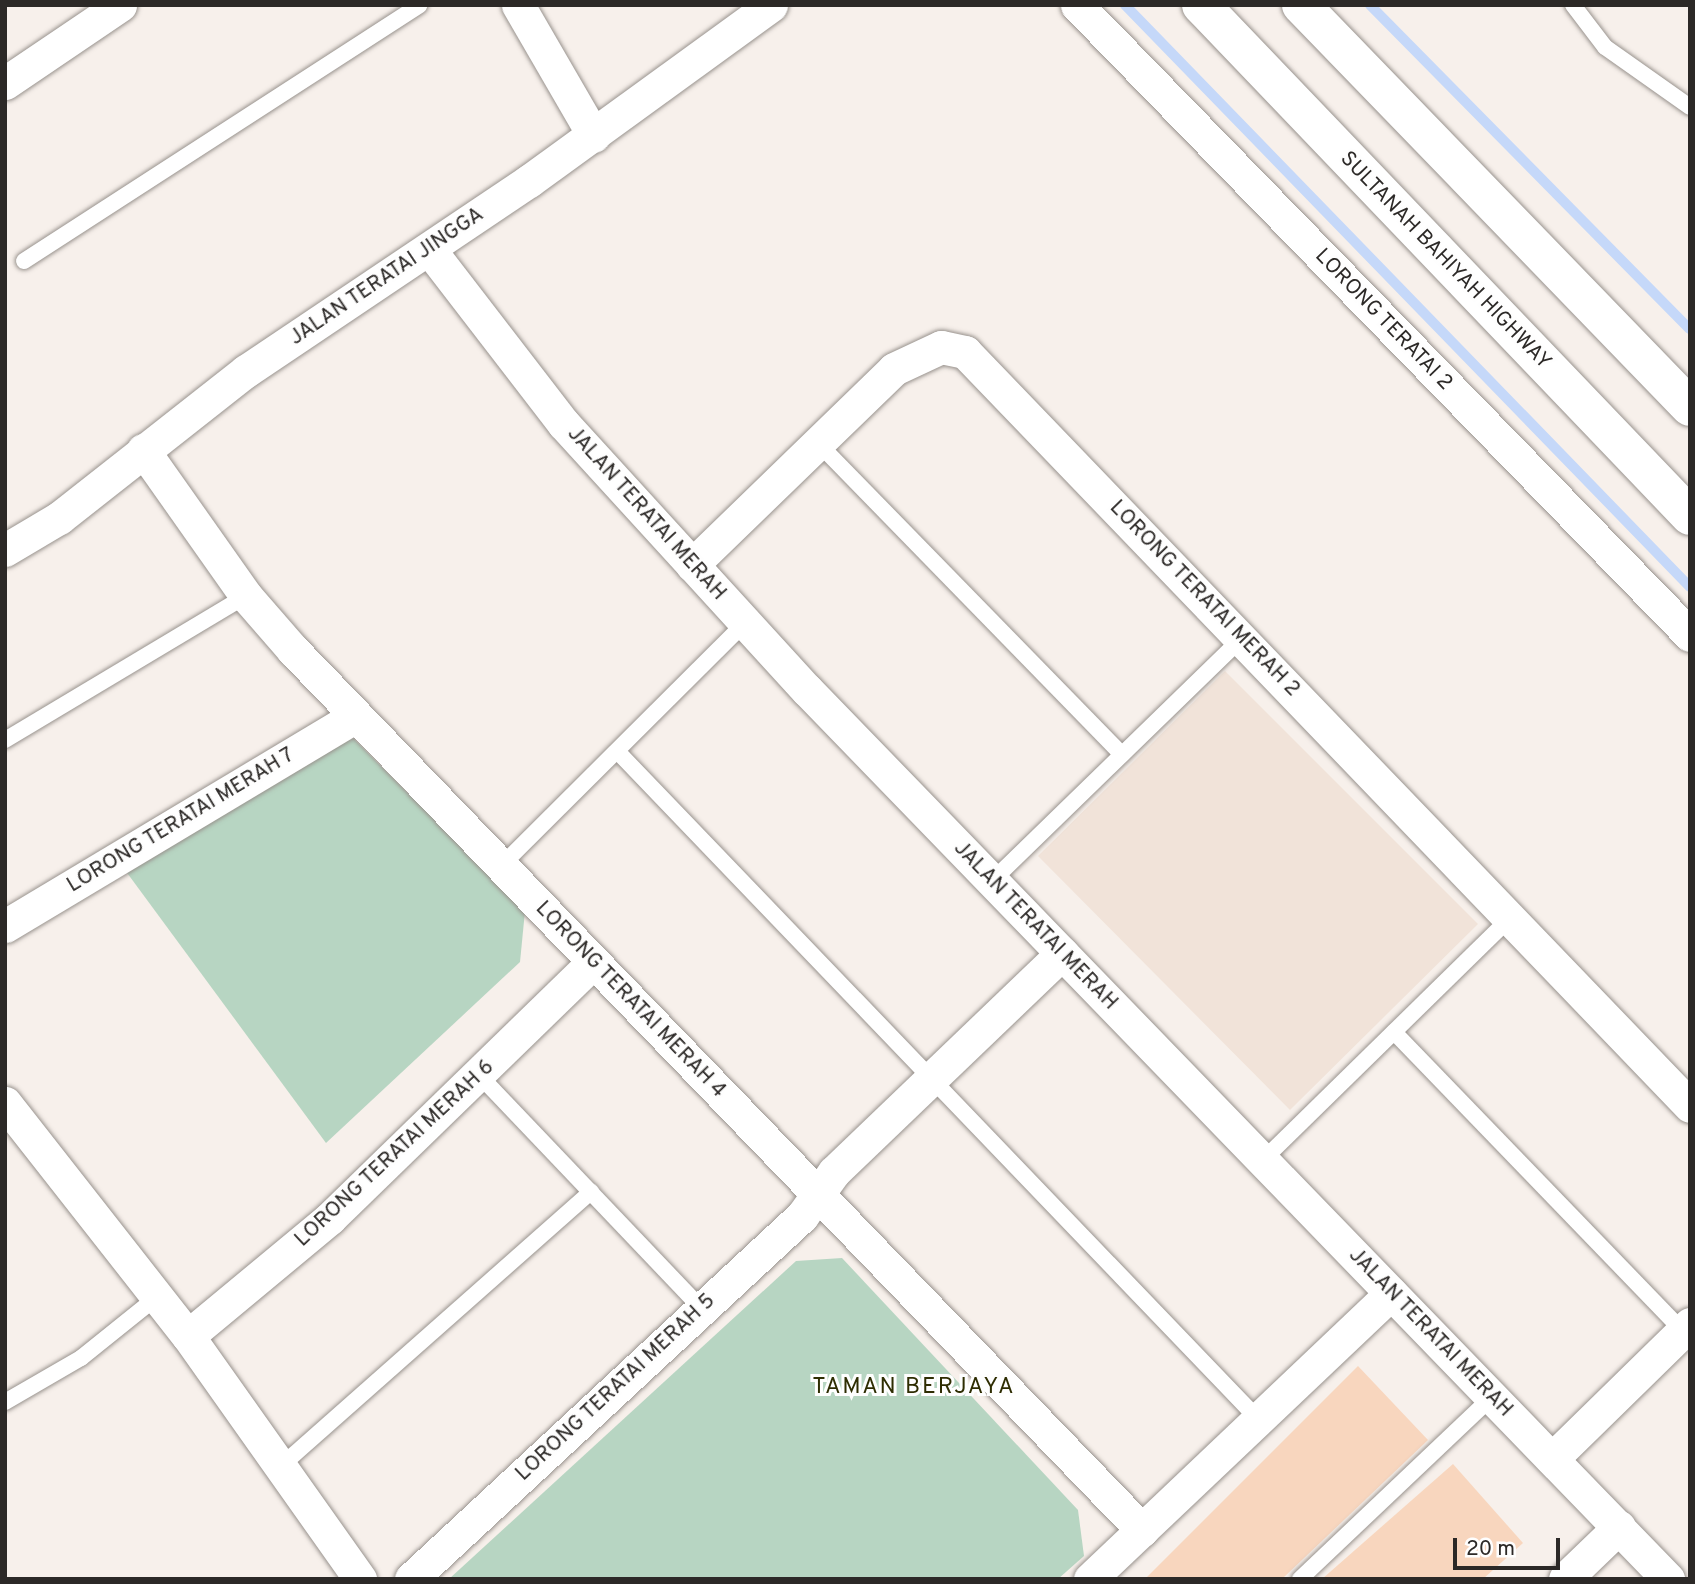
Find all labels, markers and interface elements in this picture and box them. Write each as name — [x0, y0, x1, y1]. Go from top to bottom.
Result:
street label: SULTANAH BAHIYAH HIGHWAY — [1334, 147, 1556, 375]
street label: JALAN TERATAI JINGGA — [285, 202, 489, 352]
street label: LORONG TERATAI 2 — [1309, 244, 1457, 396]
street label: JALAN TERATAI MERAH — [561, 422, 731, 606]
street label: LORONG TERATAI MERAH 2 — [1103, 495, 1305, 703]
street label: LORONG TERATAI MERAH 7 — [62, 743, 300, 899]
street label: JALAN TERATAI MERAH — [947, 836, 1123, 1016]
street label: LORONG TERATAI MERAH 4 — [529, 896, 731, 1104]
street label: LORONG TERATAI MERAH 6 — [290, 1055, 500, 1253]
street label: JALAN TERATAI MERAH — [1342, 1243, 1518, 1423]
street label: LORONG TERATAI MERAH 5 — [511, 1289, 721, 1487]
district label: TAMAN BERJAYA — [814, 1374, 1014, 1402]
scale bar — [1457, 1524, 1564, 1568]
text: 20 m — [1466, 1536, 1515, 1563]

